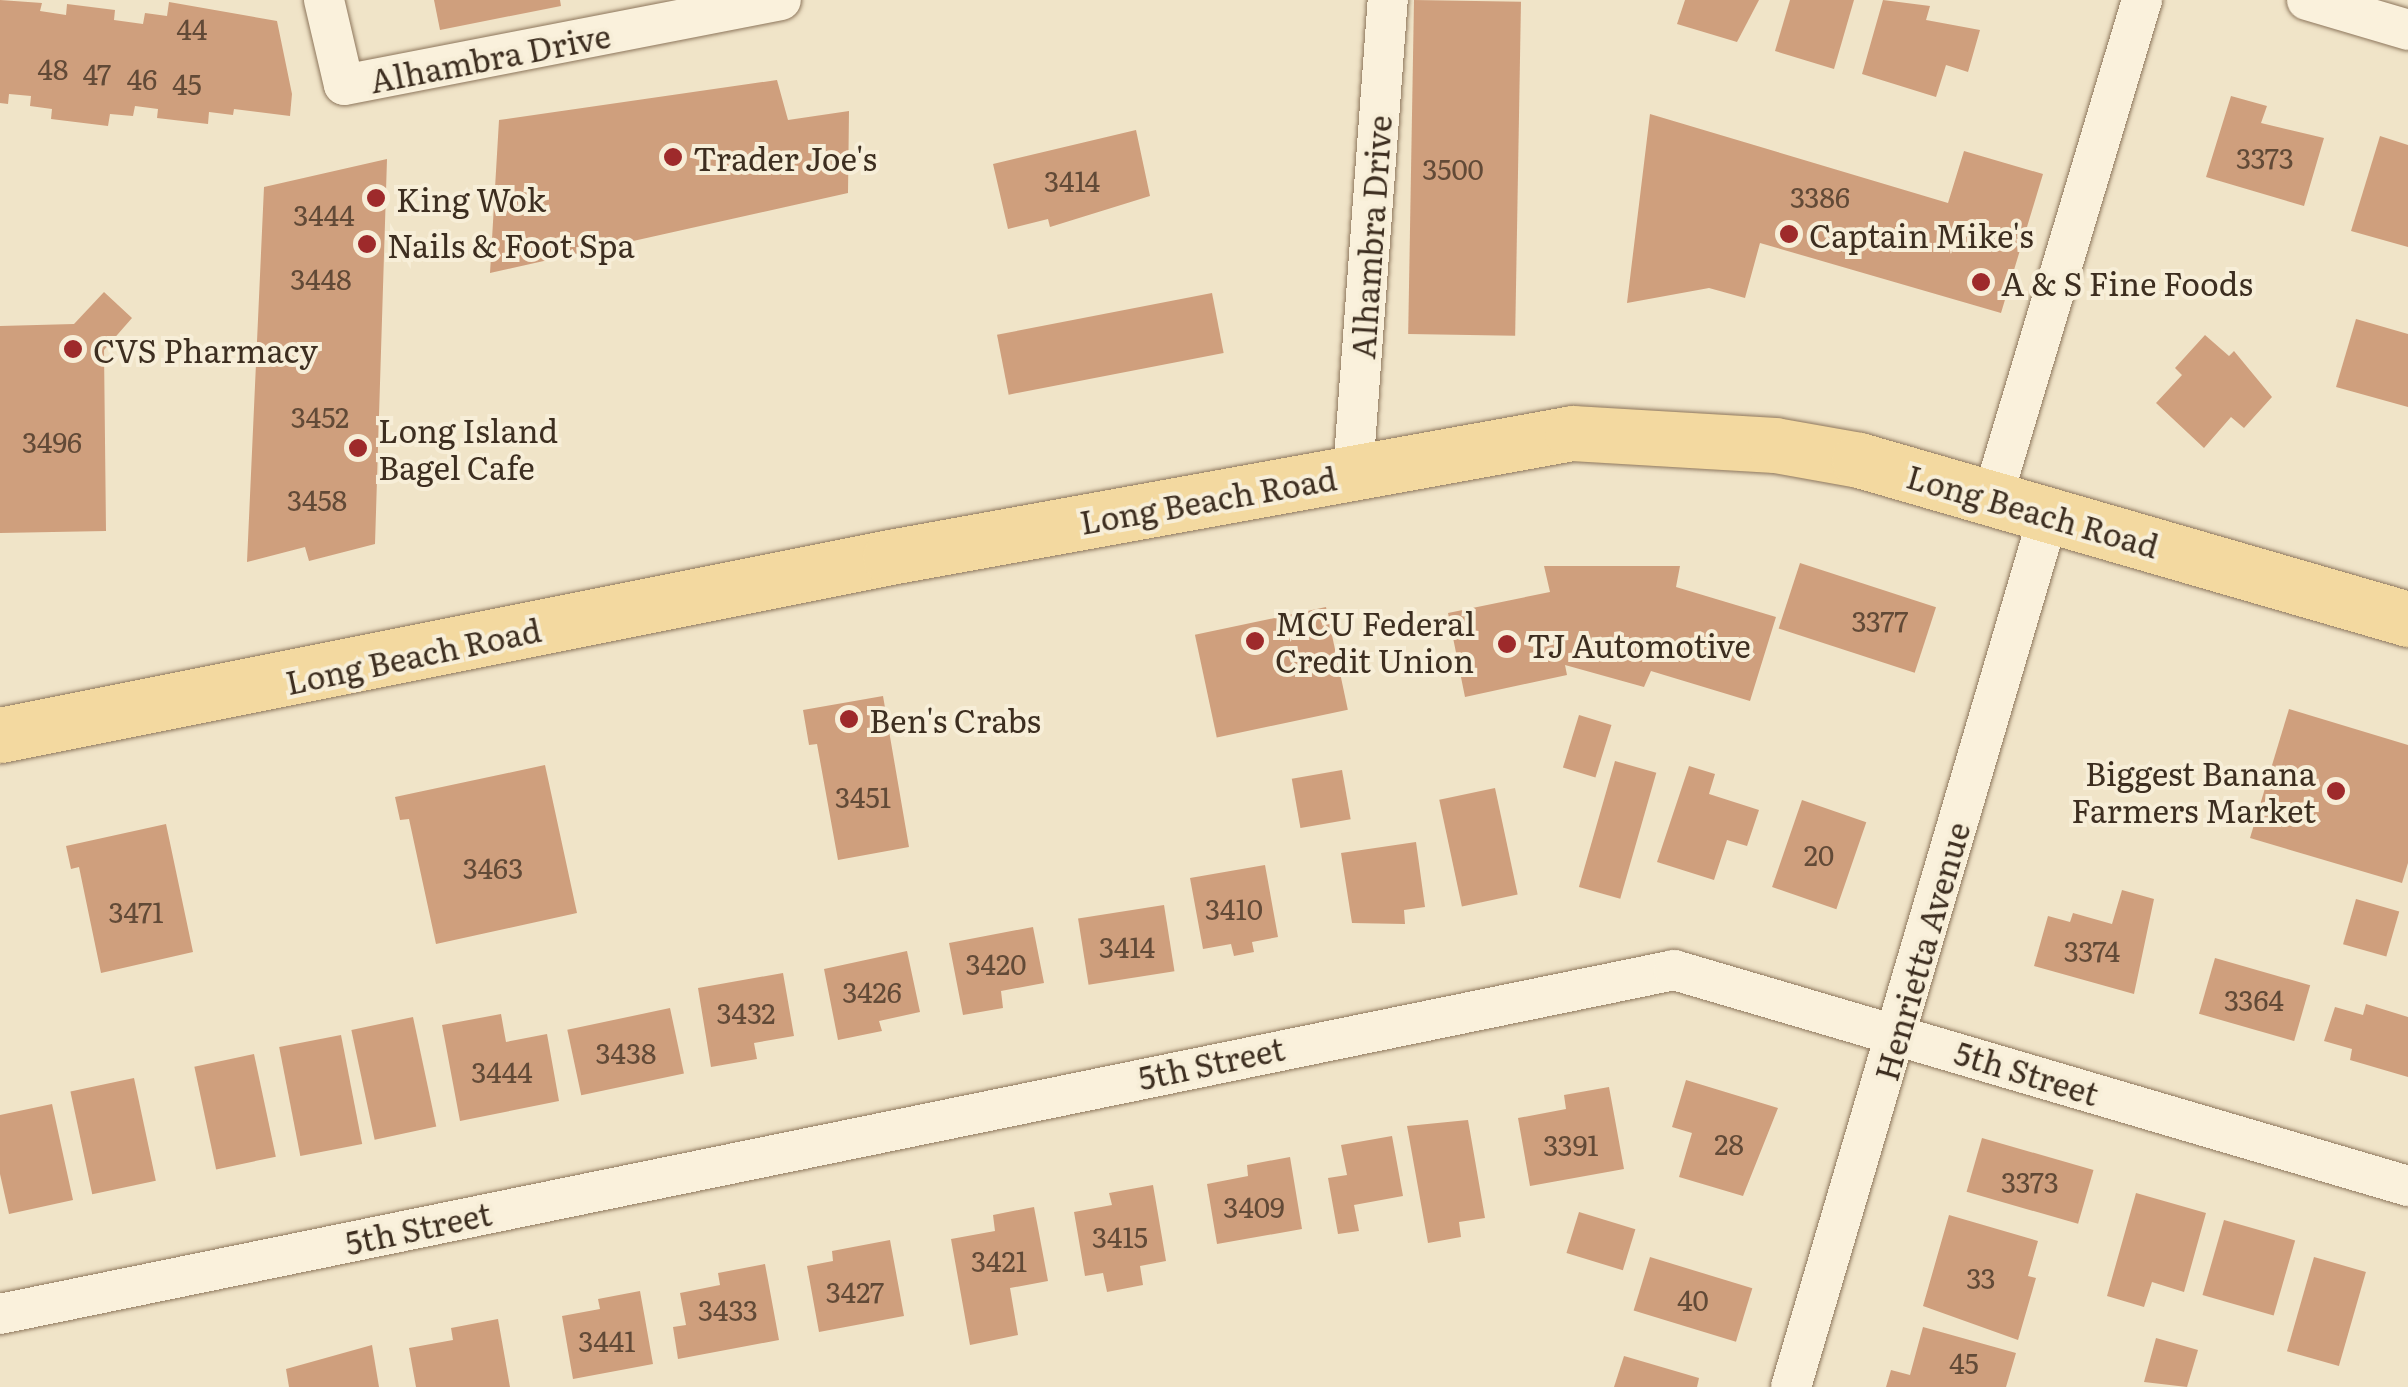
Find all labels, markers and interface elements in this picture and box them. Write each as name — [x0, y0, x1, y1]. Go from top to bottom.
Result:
house number: 44 — [177, 11, 207, 45]
street label: Alhambra Drive — [366, 15, 614, 99]
house number: 48 — [38, 51, 68, 85]
house number: 47 — [83, 56, 111, 90]
house number: 46 — [127, 61, 157, 95]
house number: 45 — [172, 66, 202, 100]
street label: Alhambra Drive — [1342, 114, 1398, 360]
place label: Trader Joe's — [693, 138, 877, 176]
house number: 3373 — [2236, 140, 2294, 174]
marker: Trader Joe's — [662, 146, 684, 168]
house number: 3500 — [1422, 151, 1484, 185]
house number: 3414 — [1044, 163, 1100, 197]
place label: King Wok — [396, 179, 546, 217]
house number: 3386 — [1790, 179, 1850, 213]
marker: King Wok — [365, 187, 387, 209]
house number: 3444 — [293, 197, 355, 231]
place label: Captain Mike's — [1809, 215, 2034, 253]
marker: Captain Mike's — [1778, 223, 1800, 245]
place label: Nails & Foot Spa — [387, 225, 635, 263]
marker: Nails & Foot Spa — [356, 233, 378, 255]
house number: 3448 — [290, 261, 352, 295]
place label: A & S Fine Foods — [2001, 263, 2253, 301]
marker: A & S Fine Foods — [1970, 271, 1992, 293]
place label: CVS Pharmacy — [93, 330, 318, 368]
marker: CVS Pharmacy — [62, 338, 84, 360]
house number: 3452 — [291, 399, 349, 433]
place label: Long Island Bagel Cafe — [378, 411, 558, 486]
house number: 3496 — [22, 424, 82, 458]
marker: Long Island Bagel Cafe — [347, 437, 369, 459]
street label: Long Beach Road — [1903, 456, 2163, 564]
street label: Long Beach Road — [1077, 458, 1339, 540]
house number: 3458 — [287, 482, 347, 516]
house number: 3377 — [1851, 603, 1909, 637]
place label: MCU Federal Credit Union — [1275, 604, 1475, 679]
street label: Long Beach Road — [282, 609, 544, 701]
place label: TJ Automotive — [1527, 625, 1751, 663]
marker: MCU Federal Credit Union — [1244, 630, 1266, 652]
marker: TJ Automotive — [1496, 633, 1518, 655]
place label: Ben's Crabs — [869, 700, 1041, 738]
marker: Ben's Crabs — [838, 708, 860, 730]
place label: Biggest Banana Farmers Market — [2071, 754, 2316, 829]
house number: 3451 — [835, 779, 891, 813]
marker: Biggest Banana Farmers Market — [2325, 780, 2347, 802]
street label: Henrietta Avenue — [1866, 817, 1976, 1085]
house number: 20 — [1804, 837, 1834, 871]
house number: 3463 — [463, 850, 523, 884]
house number: 3410 — [1205, 891, 1263, 925]
house number: 3471 — [108, 894, 164, 928]
house number: 3414 — [1099, 929, 1155, 963]
house number: 3374 — [2064, 933, 2120, 967]
house number: 3420 — [966, 946, 1026, 980]
house number: 3426 — [842, 974, 902, 1008]
house number: 3364 — [2224, 982, 2284, 1016]
house number: 3432 — [717, 995, 775, 1029]
street label: 5th Street — [1134, 1028, 1288, 1096]
street label: 5th Street — [1950, 1032, 2104, 1112]
house number: 3438 — [595, 1035, 657, 1069]
house number: 3444 — [471, 1054, 533, 1088]
house number: 28 — [1714, 1126, 1744, 1160]
house number: 3391 — [1543, 1127, 1599, 1161]
house number: 3373 — [2001, 1164, 2059, 1198]
house number: 3409 — [1223, 1189, 1285, 1223]
street label: 5th Street — [341, 1193, 495, 1261]
house number: 3415 — [1092, 1219, 1148, 1253]
house number: 3421 — [971, 1243, 1027, 1277]
house number: 33 — [1966, 1260, 1996, 1294]
house number: 3427 — [826, 1274, 884, 1308]
house number: 40 — [1677, 1282, 1709, 1316]
house number: 3433 — [698, 1292, 758, 1326]
house number: 3441 — [578, 1323, 636, 1357]
house number: 45 — [1949, 1345, 1979, 1379]

